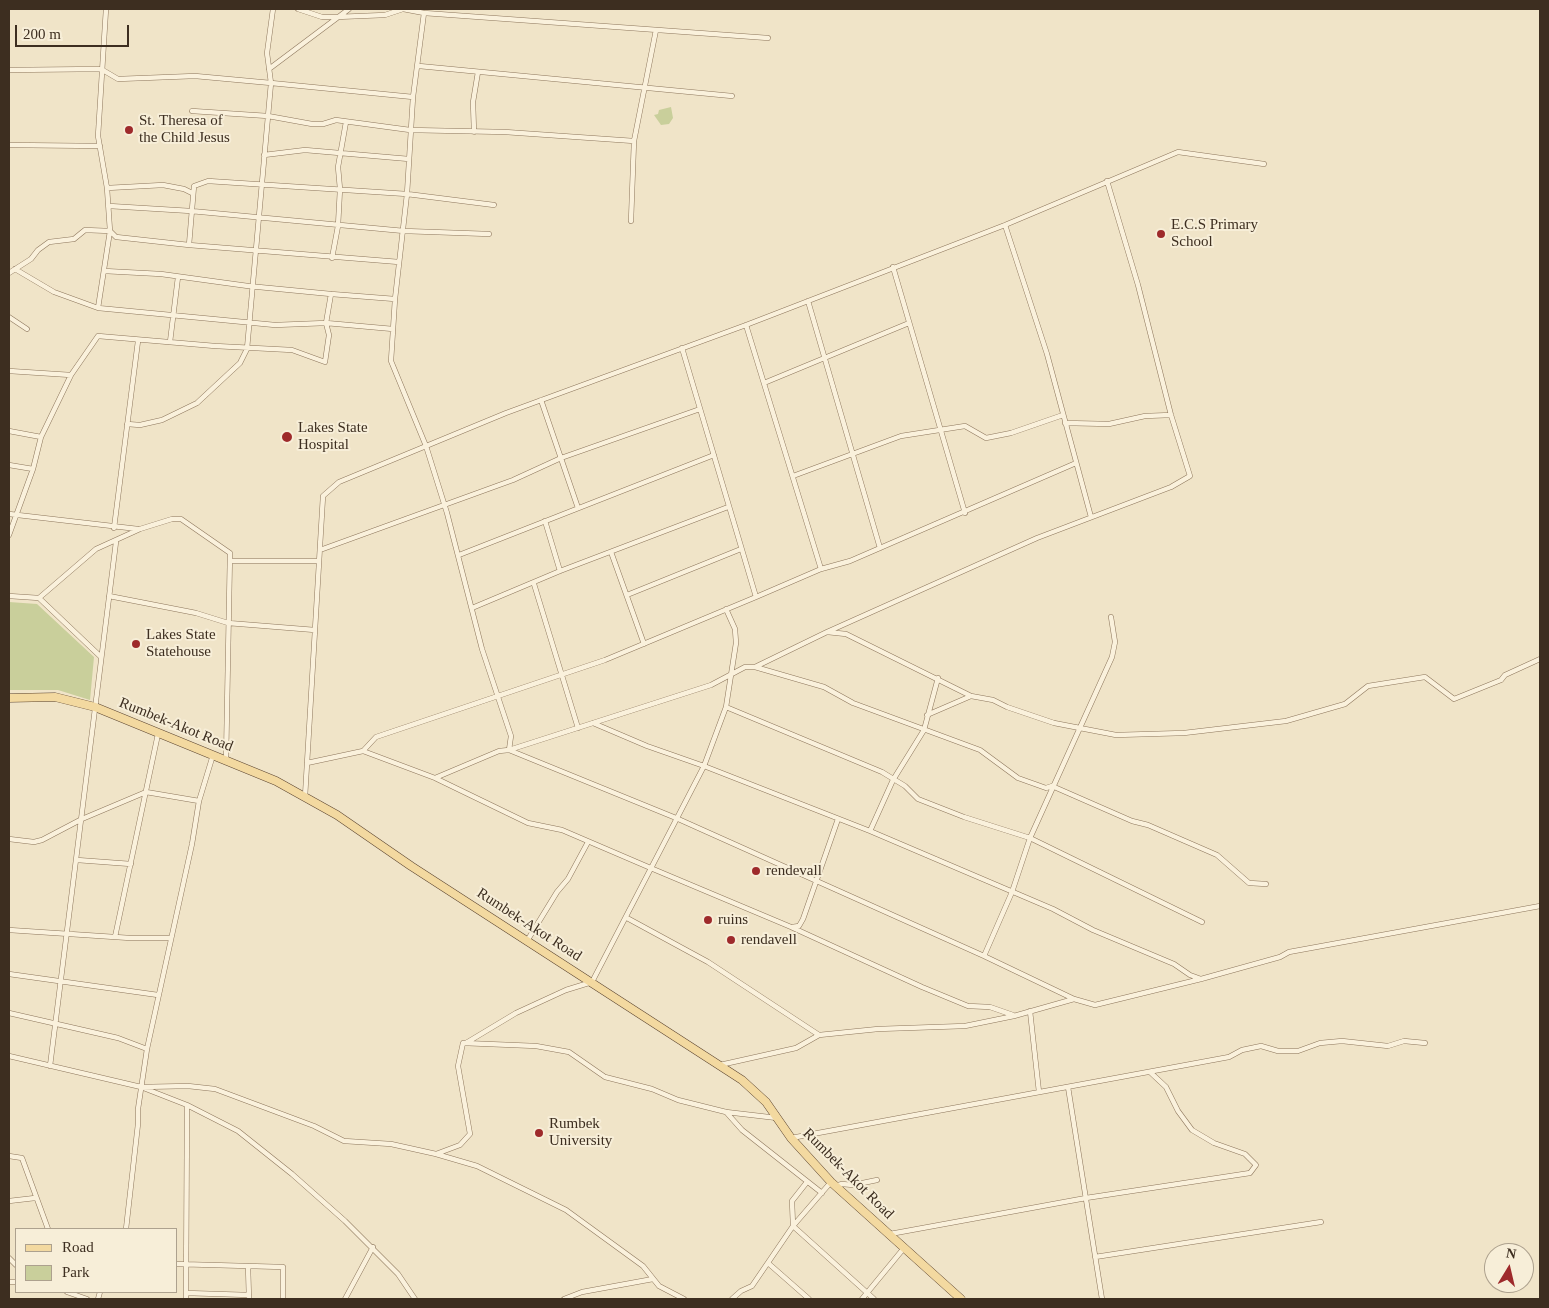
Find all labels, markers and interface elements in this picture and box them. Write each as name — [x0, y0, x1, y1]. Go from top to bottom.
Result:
scale bar — [18, 15, 131, 47]
text: 200 m — [23, 26, 61, 42]
place label: St. Theresa of the Child Jesus — [139, 112, 230, 147]
marker: St. Theresa of the Child Jesus — [123, 124, 135, 136]
place label: E.C.S Primary School — [1171, 216, 1258, 251]
marker: E.C.S Primary School — [1155, 228, 1167, 240]
place label: Lakes State Hospital — [298, 419, 368, 454]
marker: Lakes State Hospital — [280, 430, 294, 444]
place label: Lakes State Statehouse — [146, 626, 216, 661]
marker: Lakes State Statehouse — [130, 638, 142, 650]
street label: Rumbek-Akot Road — [116, 694, 236, 756]
place label: rendevall — [766, 862, 822, 880]
marker: rendevall — [750, 865, 762, 877]
street label: Rumbek-Akot Road — [473, 884, 585, 966]
place label: ruins — [718, 911, 748, 929]
marker: ruins — [702, 914, 714, 926]
place label: rendavell — [741, 931, 797, 949]
marker: rendavell — [725, 934, 737, 946]
place label: Rumbek University — [549, 1115, 612, 1150]
street label: Rumbek-Akot Road — [799, 1125, 897, 1223]
marker: Rumbek University — [533, 1127, 545, 1139]
legend — [15, 1228, 178, 1293]
text: Road — [62, 1239, 94, 1255]
north arrow — [1484, 1243, 1534, 1293]
text: N — [1505, 1245, 1517, 1262]
text: Park — [62, 1264, 90, 1280]

